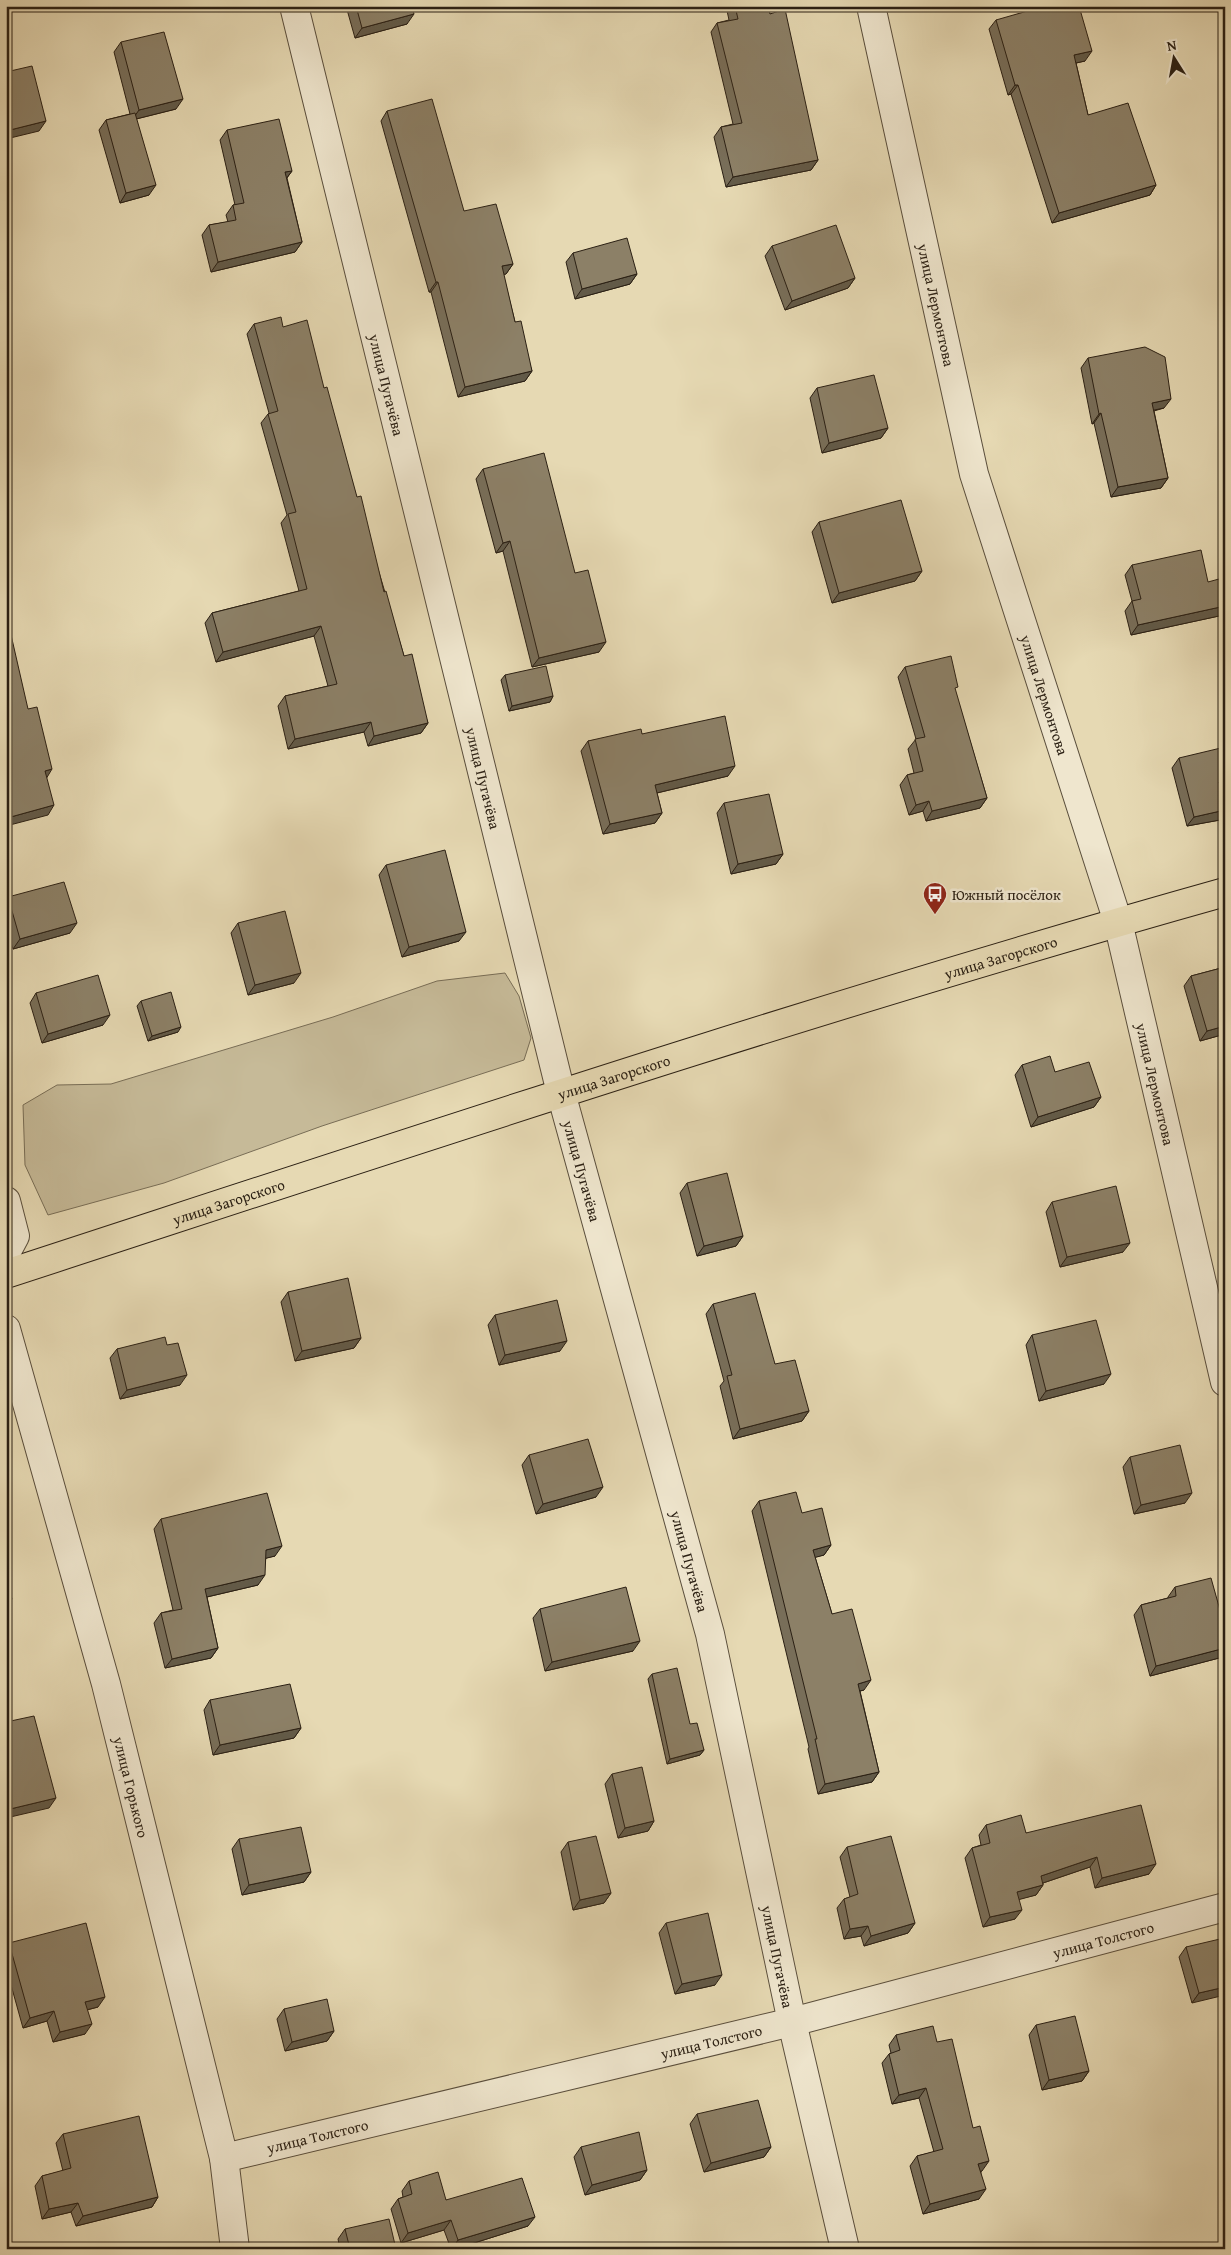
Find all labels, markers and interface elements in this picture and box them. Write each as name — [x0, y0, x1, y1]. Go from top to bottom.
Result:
north arrow — [1148, 32, 1198, 82]
text: N — [1165, 34, 1179, 56]
street label: улица Лермонтова — [913, 241, 961, 369]
street label: улица Пугачёва — [364, 331, 410, 439]
street label: улица Лермонтова — [1016, 631, 1074, 758]
street label: улица Пугачёва — [461, 724, 506, 832]
bus stop icon: Южный посёлок — [922, 881, 948, 915]
place label: Южный посёлок — [952, 884, 1061, 905]
street label: улица Загорского — [941, 930, 1060, 984]
street label: улица Лермонтова — [1131, 1020, 1180, 1148]
street label: улица Загорского — [554, 1049, 673, 1105]
street label: улица Пугачёва — [558, 1117, 607, 1225]
street label: улица Загорского — [169, 1173, 288, 1230]
street label: улица Пугачёва — [666, 1507, 714, 1615]
street label: улица Горького — [109, 1733, 154, 1840]
street label: улица Пугачёва — [757, 1902, 799, 2010]
street label: улица Толстого — [1049, 1916, 1156, 1963]
street label: улица Толстого — [657, 2019, 764, 2064]
street label: улица Толстого — [263, 2113, 371, 2158]

